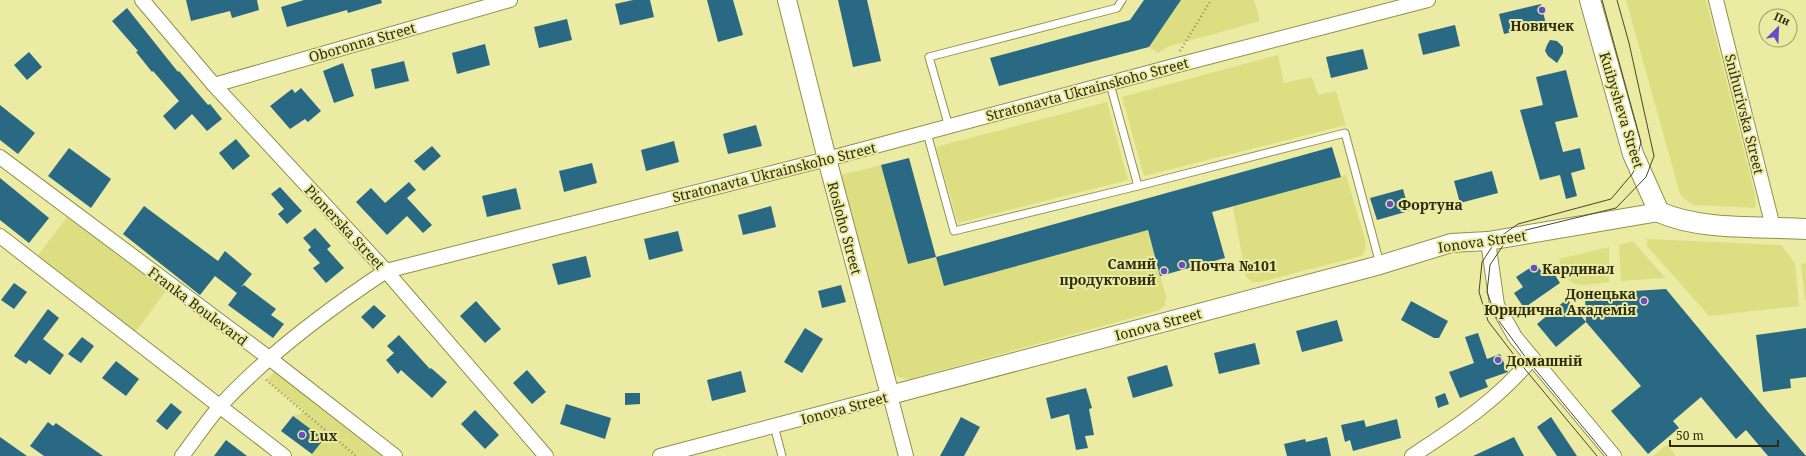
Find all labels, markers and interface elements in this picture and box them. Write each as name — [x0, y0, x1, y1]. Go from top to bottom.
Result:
marker: Новичек — [1537, 5, 1547, 15]
north arrow — [1758, 8, 1798, 48]
text: Пн — [1772, 8, 1793, 29]
place label: Новичек — [1510, 16, 1574, 35]
street label: Oboronna Street — [306, 18, 418, 66]
street label: Kuibysheva Street — [1595, 50, 1649, 170]
street label: Snihurivska Street — [1721, 52, 1769, 176]
street label: Stratonavta Ukrainskoho Street — [984, 53, 1191, 125]
street label: Stratonavta Ukrainskoho Street — [670, 137, 878, 207]
street label: Rosloho Street — [823, 179, 867, 277]
street label: Pionerska Street — [301, 181, 389, 273]
place label: Фортуна — [1398, 195, 1463, 214]
marker: Фортуна — [1385, 199, 1395, 209]
street label: Ionova Street — [1437, 225, 1527, 257]
place label: Самий продуктовий — [1060, 254, 1156, 289]
place label: Почта №101 — [1190, 256, 1277, 275]
place label: Кардинал — [1542, 259, 1615, 278]
marker: Почта №101 — [1177, 260, 1187, 270]
street label: Franka Boulevard — [144, 262, 252, 350]
marker: Кардинал — [1529, 263, 1539, 273]
marker: Самий продуктовий — [1159, 266, 1169, 276]
place label: Донецька Юридична Академія — [1484, 284, 1636, 319]
marker: Донецька Юридична Академія — [1639, 296, 1649, 306]
street label: Ionova Street — [1113, 303, 1204, 345]
place label: Домашній — [1506, 351, 1583, 370]
marker: Домашній — [1493, 355, 1503, 365]
street label: Ionova Street — [799, 387, 890, 429]
scale bar — [1670, 422, 1778, 448]
place label: Lux — [310, 426, 338, 445]
text: 50 m — [1676, 427, 1704, 444]
marker: Lux — [297, 430, 307, 440]

